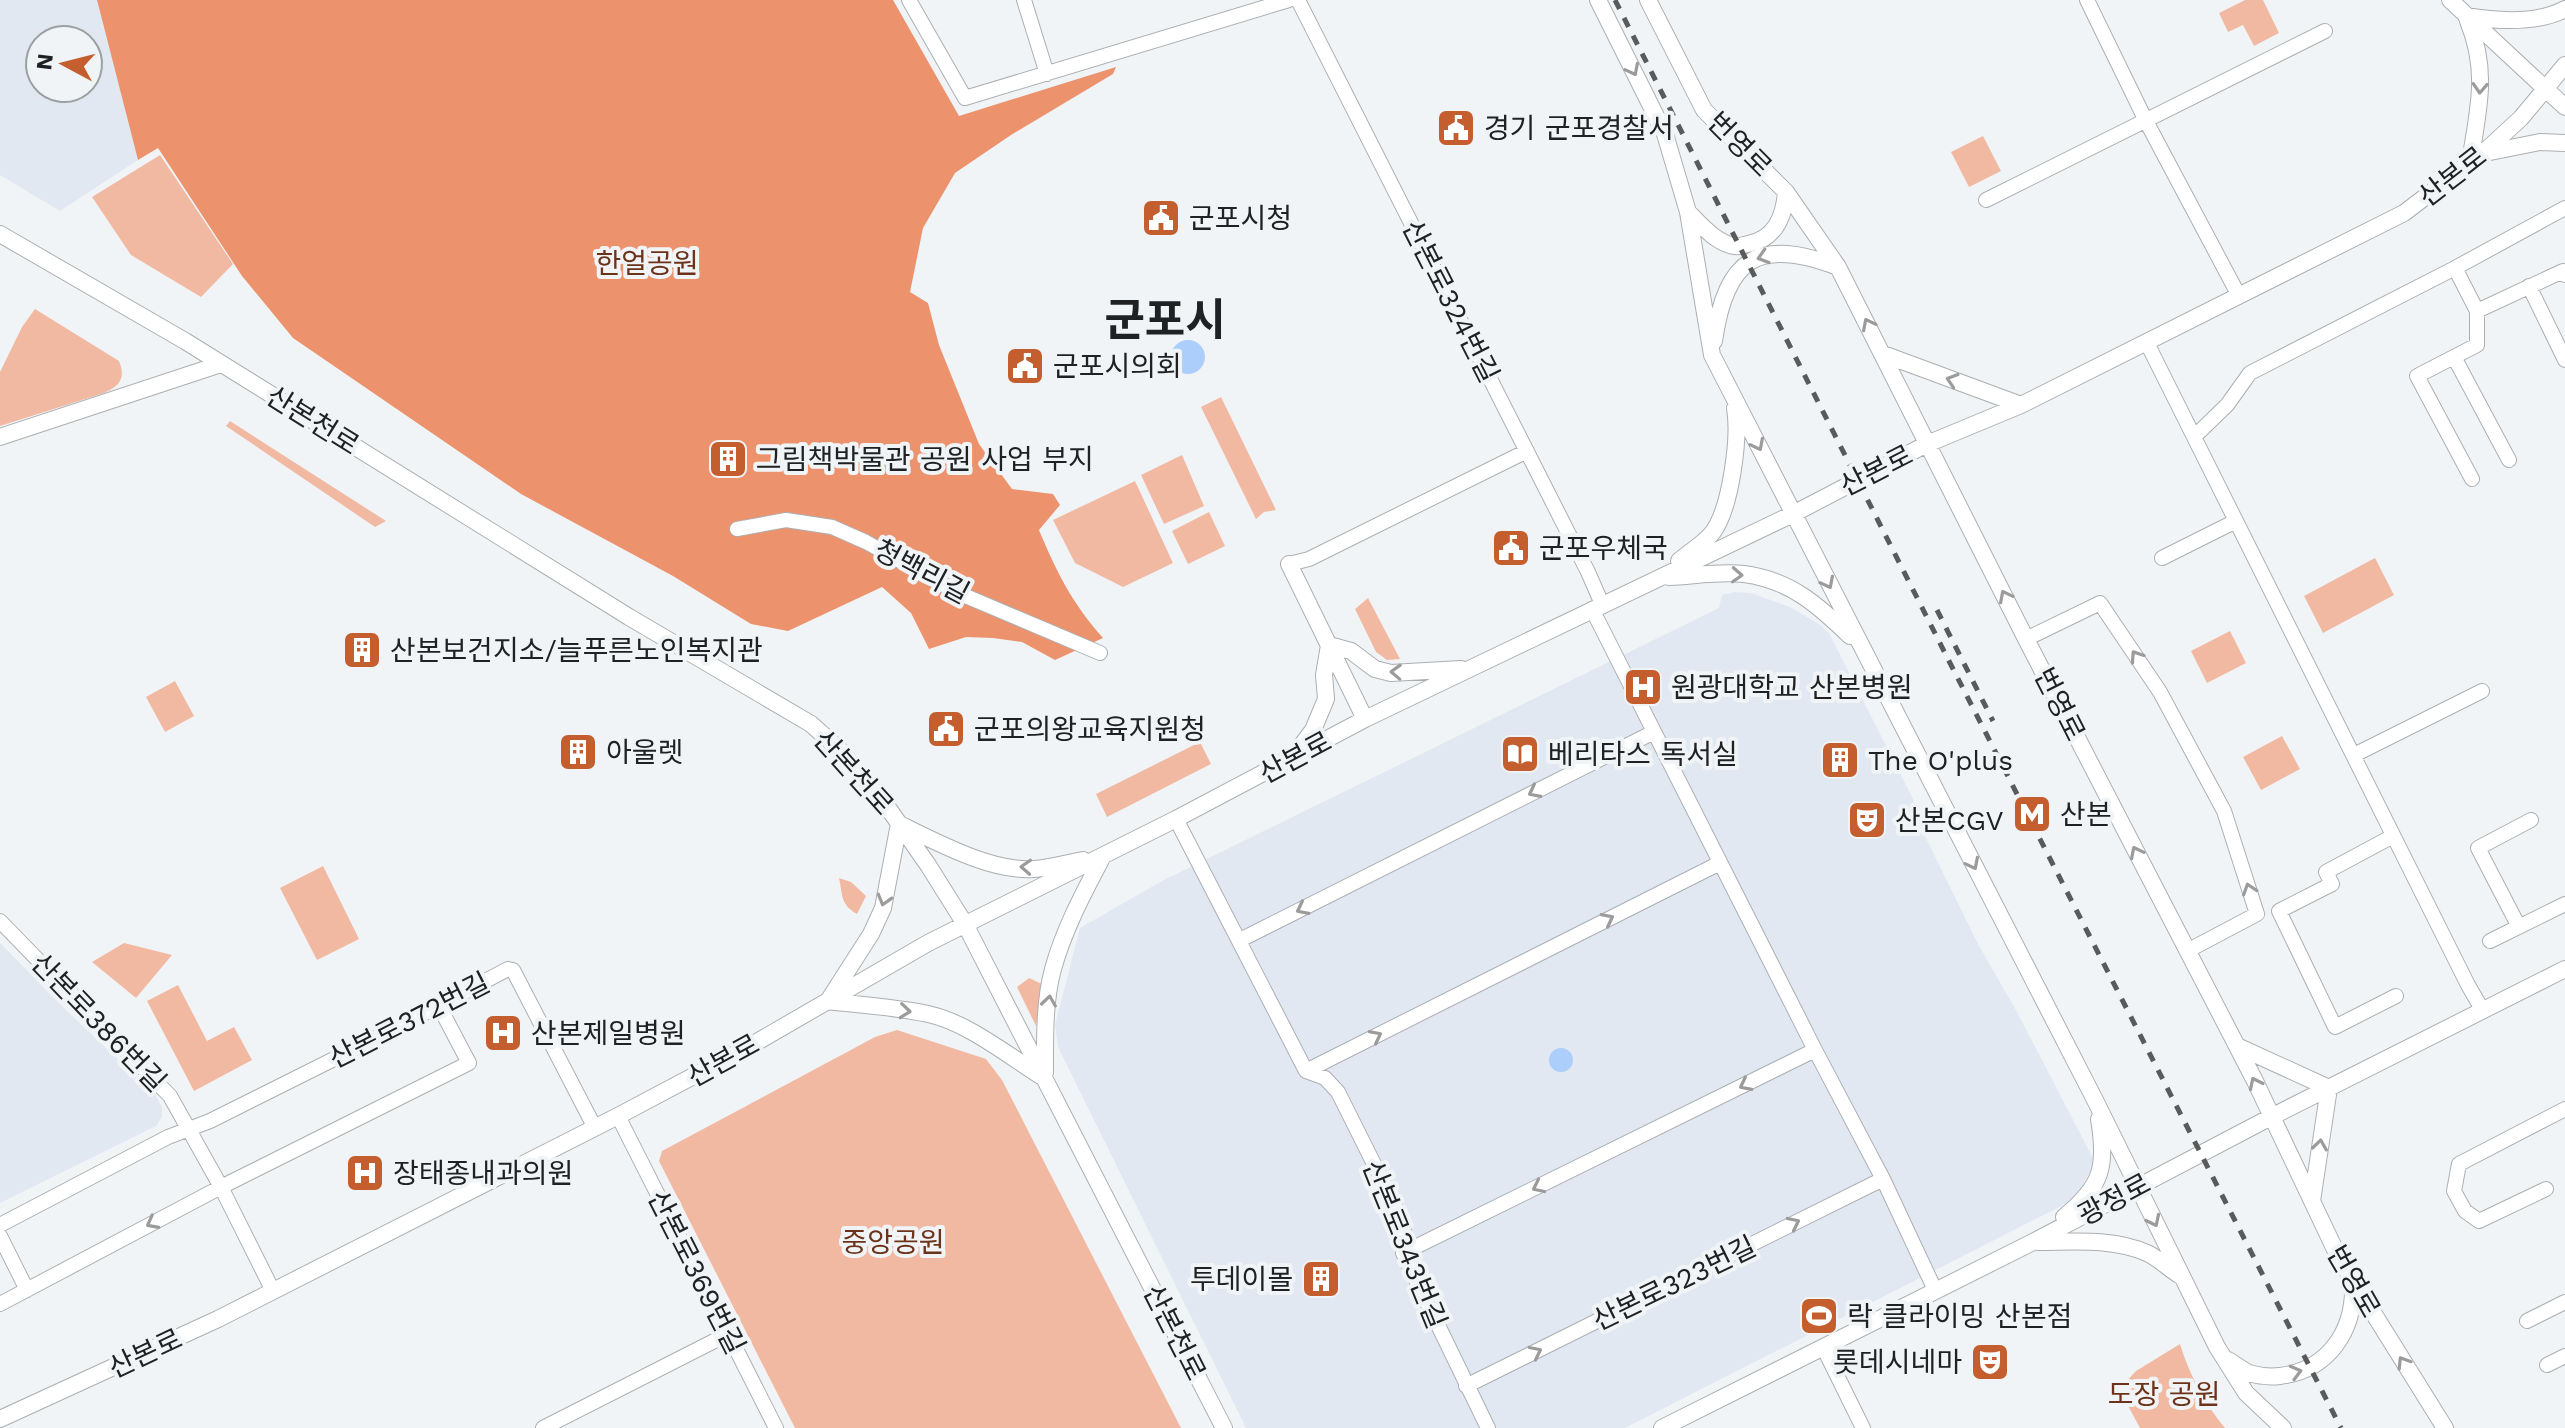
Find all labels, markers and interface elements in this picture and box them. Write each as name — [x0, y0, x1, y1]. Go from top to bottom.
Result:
north arrow — [24, 24, 104, 104]
text: N — [31, 52, 58, 71]
one-way arrow — [1623, 61, 1638, 76]
one-way arrow — [2472, 82, 2489, 95]
street label: 번영로 — [1701, 105, 1779, 183]
public building icon: 경기 군포경찰서 — [1435, 107, 1477, 149]
place label: 경기 군포경찰서 — [1484, 112, 1674, 145]
street label: 산본로 — [2412, 140, 2493, 213]
public building icon: 군포시청 — [1140, 197, 1182, 239]
place label: 군포시청 — [1189, 202, 1292, 235]
street label: 산본로324번길 — [1396, 215, 1506, 388]
park label: 한얼공원 — [595, 247, 699, 280]
one-way arrow — [1757, 248, 1771, 264]
district label: 군포시 — [1104, 294, 1226, 346]
one-way arrow — [1862, 318, 1877, 333]
public building icon: 군포시의회 — [1004, 345, 1046, 387]
place label: 군포시의회 — [1053, 350, 1182, 383]
one-way arrow — [1946, 373, 1960, 389]
street label: 산본천로 — [260, 379, 365, 462]
one-way arrow — [1749, 437, 1764, 452]
building icon: 그림책박물관 공원 사업 부지 — [707, 438, 749, 480]
street label: 산본로 — [1834, 438, 1918, 503]
place label: 그림책박물관 공원 사업 부지 — [756, 443, 1094, 476]
public building icon: 군포우체국 — [1490, 527, 1532, 569]
place label: 군포우체국 — [1539, 532, 1668, 565]
street label: 청백리길 — [869, 533, 975, 610]
one-way arrow — [1731, 567, 1744, 584]
one-way arrow — [1819, 575, 1834, 590]
one-way arrow — [1999, 589, 2014, 604]
building icon: 산본보건지소/늘푸른노인복지관 — [341, 629, 383, 671]
place label: 산본보건지소/늘푸른노인복지관 — [390, 634, 763, 667]
one-way arrow — [2131, 650, 2146, 665]
street label: 번영로 — [2027, 662, 2092, 746]
one-way arrow — [1389, 663, 1402, 680]
hospital icon: 원광대학교 산본병원 — [1622, 666, 1664, 708]
place label: 원광대학교 산본병원 — [1671, 671, 1912, 704]
public building icon: 군포의왕교육지원청 — [925, 708, 967, 750]
place label: 군포의왕교육지원청 — [974, 713, 1206, 746]
street label: 산본천로 — [807, 723, 900, 822]
street label: 산본로 — [1253, 725, 1337, 790]
building icon: 아울렛 — [557, 731, 599, 773]
library icon: 베리타스 독서실 — [1499, 733, 1541, 775]
place label: 아울렛 — [606, 736, 683, 769]
place label: 베리타스 독서실 — [1548, 738, 1738, 771]
building icon: The O'plus — [1819, 739, 1861, 781]
place label: The O'plus — [1868, 744, 2013, 777]
one-way arrow — [1528, 783, 1543, 798]
metro station icon: 산본 — [2011, 793, 2053, 835]
place label: 산본 — [2060, 798, 2112, 831]
theatre icon: 산본CGV — [1846, 799, 1888, 841]
place label: 산본CGV — [1895, 804, 2004, 837]
one-way arrow — [2130, 846, 2146, 861]
one-way arrow — [1963, 856, 1978, 871]
one-way arrow — [1020, 859, 1033, 876]
one-way arrow — [2242, 882, 2258, 896]
one-way arrow — [877, 893, 894, 907]
one-way arrow — [1295, 899, 1310, 914]
one-way arrow — [1600, 914, 1615, 929]
street label: 산본로386번길 — [24, 946, 173, 1098]
street label: 산본로372번길 — [323, 966, 495, 1075]
one-way arrow — [1040, 994, 1057, 1007]
one-way arrow — [899, 1003, 912, 1020]
hospital icon: 산본제일병원 — [482, 1012, 524, 1054]
place label: 산본제일병원 — [531, 1017, 686, 1050]
street label: 산본로 — [681, 1027, 765, 1094]
one-way arrow — [1367, 1031, 1382, 1046]
one-way arrow — [1738, 1076, 1753, 1091]
one-way arrow — [2249, 1077, 2265, 1092]
one-way arrow — [2311, 1138, 2328, 1152]
hospital icon: 장태종내과의원 — [344, 1152, 386, 1194]
street label: 산본로343번길 — [1356, 1155, 1453, 1333]
place label: 장태종내과의원 — [393, 1157, 573, 1190]
street label: 광정로 — [2072, 1167, 2156, 1232]
one-way arrow — [1532, 1177, 1547, 1193]
street label: 산본로369번길 — [641, 1185, 752, 1360]
one-way arrow — [2144, 1213, 2160, 1227]
one-way arrow — [146, 1214, 161, 1229]
one-way arrow — [1785, 1218, 1800, 1233]
park label: 중앙공원 — [841, 1226, 945, 1259]
street label: 산본로323번길 — [1587, 1230, 1761, 1337]
street label: 번영로 — [2320, 1240, 2387, 1323]
building icon: 투데이몰 — [1300, 1258, 1342, 1300]
place label: 투데이몰 — [1190, 1263, 1293, 1296]
street label: 산본천로 — [1136, 1279, 1213, 1386]
sports icon: 락 클라이밍 산본점 — [1798, 1295, 1840, 1337]
place label: 락 클라이밍 산본점 — [1847, 1300, 2072, 1333]
street label: 산본로 — [103, 1322, 187, 1385]
theatre icon: 롯데시네마 — [1969, 1341, 2011, 1383]
one-way arrow — [1528, 1345, 1542, 1361]
place label: 롯데시네마 — [1833, 1346, 1962, 1379]
one-way arrow — [2397, 1356, 2412, 1371]
one-way arrow — [2288, 1364, 2302, 1381]
park label: 도장 공원 — [2108, 1378, 2220, 1411]

